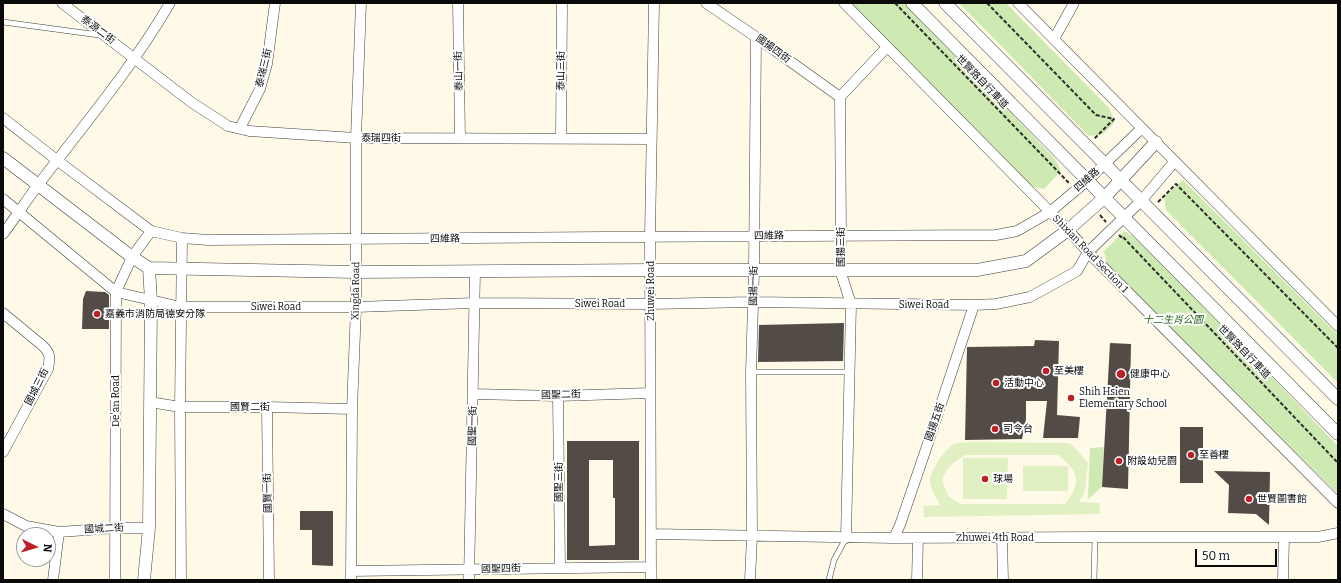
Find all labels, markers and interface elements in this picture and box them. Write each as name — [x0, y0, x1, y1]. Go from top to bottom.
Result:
street label: 泰源二街 — [78, 13, 118, 47]
street label: 國揚四街 — [753, 32, 793, 66]
street label: 泰瑞三街 — [254, 47, 274, 89]
street label: 泰山一街 — [453, 51, 465, 91]
street label: 泰山三街 — [555, 51, 567, 91]
street label: 世賢路自行車道 — [953, 53, 1011, 111]
street label: 泰瑞四街 — [361, 132, 401, 144]
street label: 四維路 — [1072, 166, 1102, 194]
street label: Shixian Road Section 1 — [1050, 213, 1130, 295]
street label: 國揚三街 — [835, 227, 847, 267]
street label: 四維路 — [754, 230, 784, 242]
street label: 四維路 — [430, 233, 460, 245]
street label: Zhuwei Road — [645, 261, 657, 321]
street label: Xingda Road — [349, 262, 363, 320]
street label: 國揚一街 — [748, 266, 760, 306]
street label: Siwei Road — [575, 298, 625, 310]
street label: Siwei Road — [899, 299, 949, 311]
street label: Siwei Road — [251, 301, 301, 313]
place label: 嘉義市消防局德安分隊 — [105, 308, 205, 320]
marker: 嘉義市消防局德安分隊 — [92, 309, 102, 319]
park label: 十二生肖公園 — [1143, 314, 1203, 326]
street label: 世賢路自行車道 — [1215, 323, 1273, 381]
place label: 至美樓 — [1054, 365, 1084, 377]
street label: 國城三街 — [23, 366, 51, 408]
marker: 至美樓 — [1041, 366, 1051, 376]
marker: 健康中心 — [1115, 368, 1127, 380]
place label: 健康中心 — [1130, 368, 1170, 380]
street label: De'an Road — [110, 375, 122, 427]
place label: 活動中心 — [1004, 377, 1044, 389]
marker: 活動中心 — [991, 378, 1001, 388]
place label: Shih Hsien Elementary School — [1079, 386, 1167, 410]
street label: 國聖二街 — [541, 389, 581, 401]
marker: Shih Hsien Elementary School — [1066, 393, 1076, 403]
street label: 國賢二街 — [230, 401, 270, 413]
street label: 國揚五街 — [923, 401, 947, 443]
street label: 國聖一街 — [467, 406, 479, 446]
place label: 司令台 — [1003, 423, 1033, 435]
marker: 司令台 — [990, 424, 1000, 434]
place label: 至善樓 — [1199, 449, 1229, 461]
marker: 至善樓 — [1186, 450, 1196, 460]
place label: 附設幼兒園 — [1127, 455, 1177, 467]
marker: 附設幼兒園 — [1114, 456, 1124, 466]
street label: 國聖三街 — [553, 462, 565, 502]
street label: 國賢一街 — [262, 473, 274, 513]
place label: 球場 — [993, 473, 1013, 485]
marker: 球場 — [980, 474, 990, 484]
place label: 世賢圖書館 — [1257, 493, 1307, 505]
marker: 世賢圖書館 — [1244, 494, 1254, 504]
street label: 國城二街 — [84, 522, 124, 536]
north arrow — [16, 527, 56, 567]
street label: Zhuwei 4th Road — [956, 532, 1034, 544]
scale bar — [1197, 541, 1279, 567]
text: N — [41, 543, 54, 553]
text: 50 m — [1202, 549, 1230, 563]
street label: 國聖四街 — [481, 563, 521, 575]

